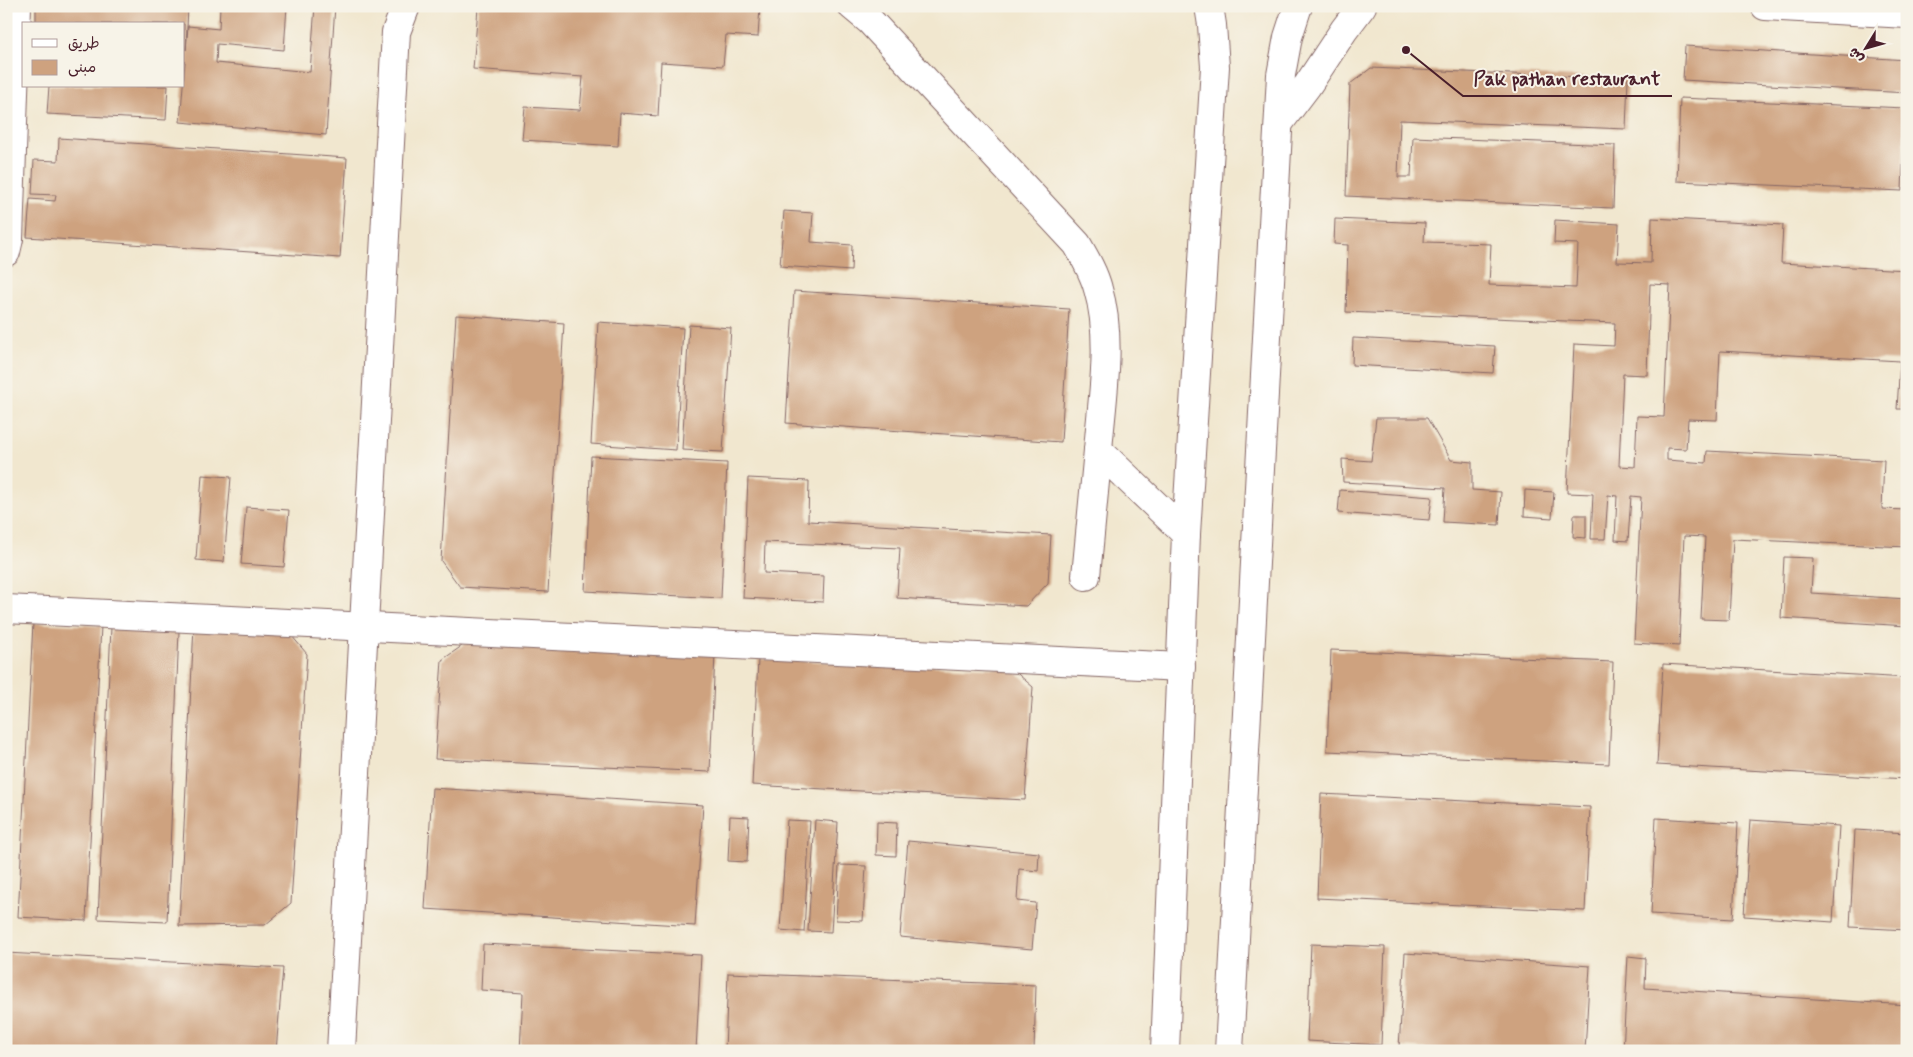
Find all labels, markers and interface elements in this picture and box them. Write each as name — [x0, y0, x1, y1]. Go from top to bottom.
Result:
legend — [22, 22, 185, 88]
north arrow — [1840, 22, 1890, 72]
text: طريق — [68, 34, 100, 54]
text: ش — [1845, 44, 1868, 67]
text: مبنى — [68, 58, 96, 78]
callout: Pak pathan restaurant — [1463, 61, 1672, 96]
text: Pak pathan restaurant — [1474, 66, 1661, 93]

